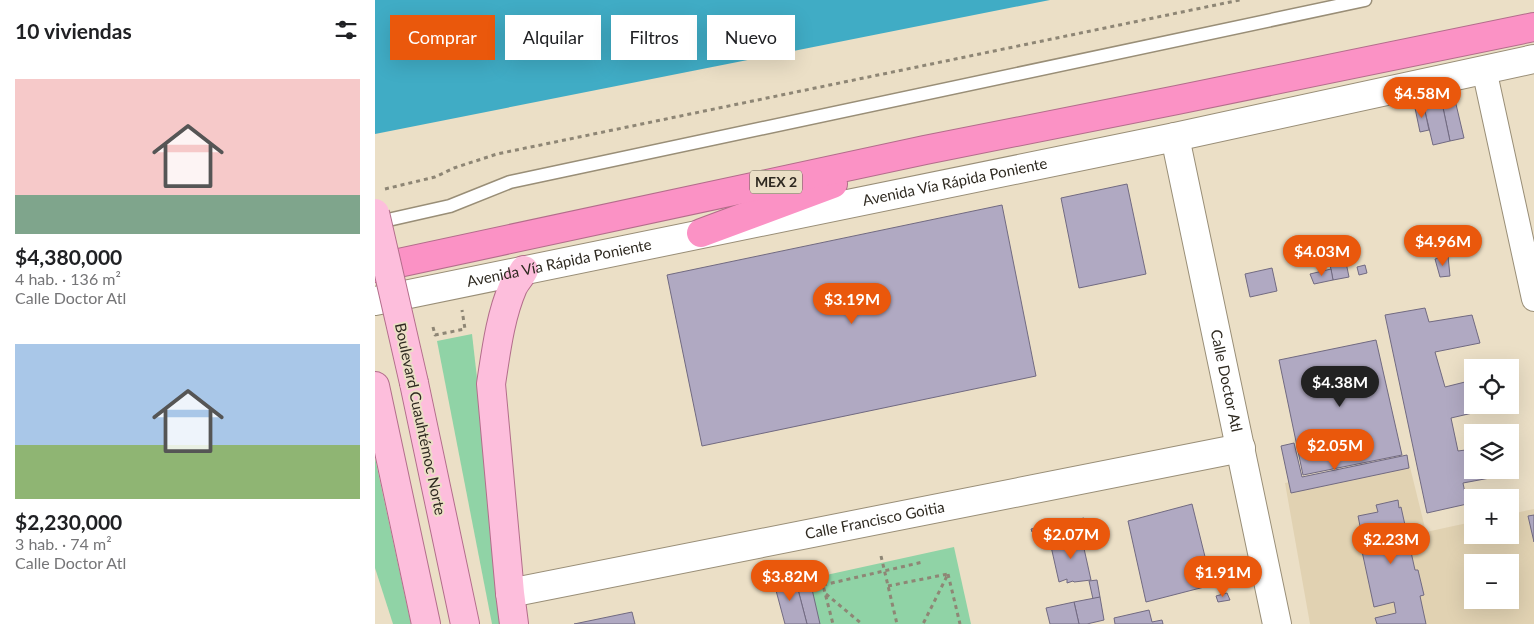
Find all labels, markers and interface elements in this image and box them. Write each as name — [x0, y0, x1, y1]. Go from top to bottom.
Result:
chip: Comprar — [390, 15, 495, 60]
chip: Alquilar — [505, 15, 601, 60]
chip: Filtros — [611, 15, 697, 60]
chip: Nuevo — [707, 15, 795, 60]
icon: filters — [332, 16, 360, 44]
text: 10 viviendas — [15, 18, 132, 43]
pin: $4.58M — [1381, 76, 1463, 119]
text: $4.58M — [1394, 83, 1450, 102]
icon: home — [143, 111, 233, 201]
street label: Avenida Vía Rápida Poniente — [861, 153, 1049, 209]
road number: MEX 2 — [750, 170, 802, 193]
pin: $4.96M — [1402, 224, 1484, 267]
text: $4.96M — [1415, 231, 1471, 250]
pin: $4.03M — [1281, 234, 1363, 277]
street label: Avenida Vía Rápida Poniente — [465, 235, 653, 290]
text: $4.03M — [1294, 241, 1350, 260]
text: $4,380,000 — [15, 244, 122, 269]
text: 4 hab. · 136 m² — [15, 269, 121, 288]
pin: $3.19M — [811, 282, 893, 325]
text: Calle Doctor Atl — [15, 288, 126, 307]
text: $3.19M — [824, 289, 880, 308]
street label: Boulevard Cuauhtémoc Norte — [392, 321, 450, 517]
street label: Calle Doctor Atl — [1208, 328, 1247, 433]
map controls — [1464, 359, 1519, 609]
button: locate — [1464, 359, 1519, 414]
pin: $4.38M — [1299, 366, 1381, 408]
text: $4.38M — [1312, 372, 1368, 391]
icon: home — [143, 376, 233, 466]
button: layers — [1464, 424, 1519, 479]
pin: $2.05M — [1294, 428, 1376, 471]
text: $2.05M — [1307, 435, 1363, 454]
button: + — [1464, 489, 1519, 544]
street label: Calle Francisco Goitia — [803, 497, 946, 542]
text: $2,230,000 — [15, 509, 122, 534]
pin: $2.07M — [1030, 518, 1112, 560]
pin: $2.23M — [1350, 522, 1432, 565]
text: $2.07M — [1043, 524, 1099, 543]
text: $2.23M — [1363, 529, 1419, 548]
text: 3 hab. · 74 m² — [15, 534, 112, 553]
text: Calle Doctor Atl — [15, 553, 126, 572]
button: − — [1464, 554, 1519, 609]
pin: $1.91M — [1182, 556, 1264, 598]
pin: $3.82M — [749, 560, 831, 602]
text: $1.91M — [1195, 562, 1251, 581]
text: $3.82M — [762, 566, 818, 585]

